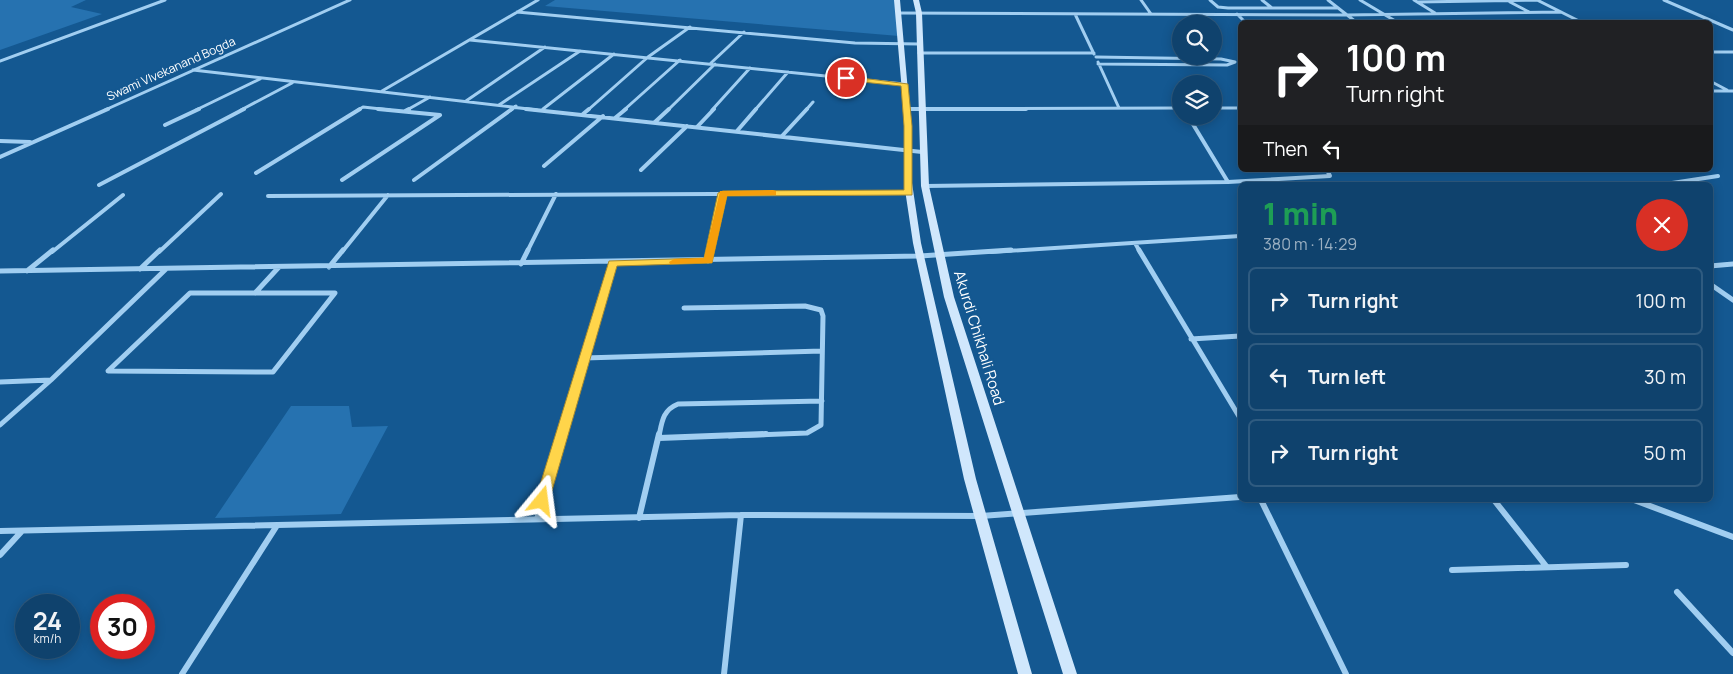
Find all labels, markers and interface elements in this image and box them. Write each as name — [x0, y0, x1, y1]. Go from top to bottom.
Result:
map controls — [1172, 15, 1222, 125]
button: search — [1172, 15, 1222, 65]
street label: Swami VIvekanand Bogda — [104, 32, 238, 105]
text: 100 m — [1346, 34, 1446, 82]
icon: right — [1263, 40, 1328, 105]
pin — [825, 57, 867, 99]
icon: arrive — [832, 64, 860, 92]
button: layers — [1172, 75, 1222, 125]
text: Turn right — [1346, 79, 1444, 109]
icon: left — [1318, 135, 1346, 163]
text: Then — [1263, 136, 1308, 162]
text: 1 min — [1263, 193, 1338, 234]
button: close — [1636, 199, 1688, 251]
text: 380 m · 14:29 — [1263, 233, 1357, 255]
street label: Akurdi Chikhali Road — [949, 268, 1010, 408]
icon: right — [1265, 287, 1293, 315]
text: Turn right — [1308, 288, 1398, 314]
text: 100 m — [1635, 288, 1686, 314]
icon: left — [1265, 363, 1293, 391]
text: Turn left — [1308, 364, 1386, 390]
text: 30 m — [1644, 364, 1686, 390]
icon: right — [1265, 439, 1293, 467]
text: Turn right — [1308, 440, 1398, 466]
text: 50 m — [1644, 440, 1686, 466]
position arrow — [515, 474, 567, 526]
speed limit sign: 30 — [90, 594, 155, 659]
text: 24 — [33, 603, 62, 638]
text: km/h — [34, 630, 61, 647]

